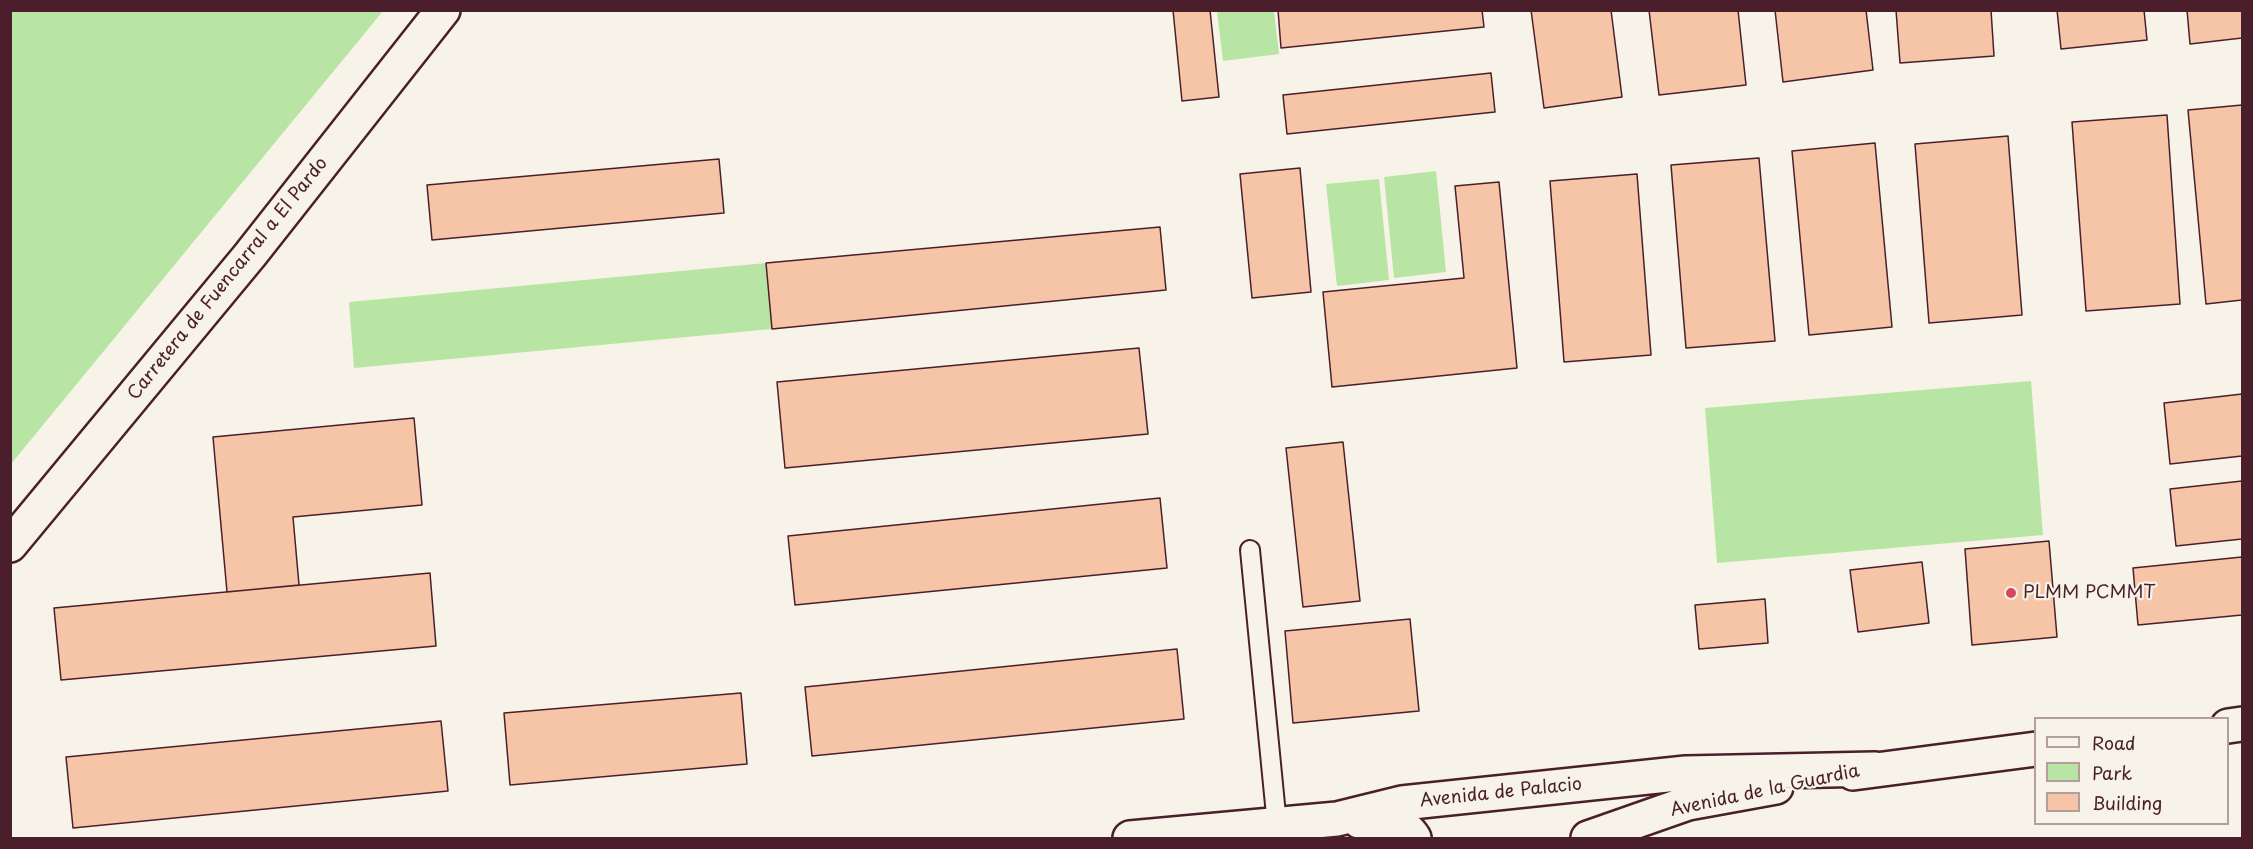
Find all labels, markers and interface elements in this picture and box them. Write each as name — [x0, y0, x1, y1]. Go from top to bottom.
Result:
street label: Carretera de Fuencarral a El Pardo — [123, 153, 333, 405]
place label: PLMM PCMMT — [2023, 582, 2156, 604]
marker: PLMM PCMMT — [2004, 586, 2018, 600]
legend — [2034, 717, 2229, 825]
text: Road — [2092, 729, 2136, 756]
text: Park — [2092, 759, 2132, 786]
street label: Avenida de la Guardia — [1668, 760, 1862, 822]
street label: Avenida de Palacio — [1419, 774, 1583, 812]
text: Building — [2092, 789, 2162, 816]

